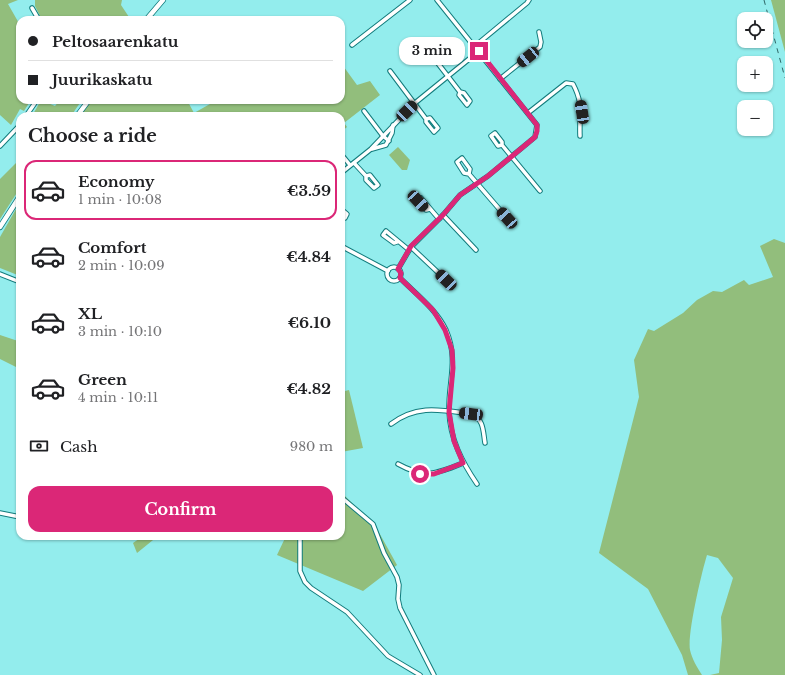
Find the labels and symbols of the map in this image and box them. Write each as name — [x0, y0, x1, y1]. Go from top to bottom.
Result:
callout: 3 min — [399, 37, 465, 65]
route end — [470, 42, 488, 60]
car — [515, 45, 541, 69]
car — [394, 98, 420, 124]
car — [574, 99, 590, 125]
car — [405, 188, 431, 214]
car — [495, 205, 519, 231]
car — [433, 267, 459, 293]
car — [458, 407, 484, 421]
route start — [411, 465, 429, 483]

